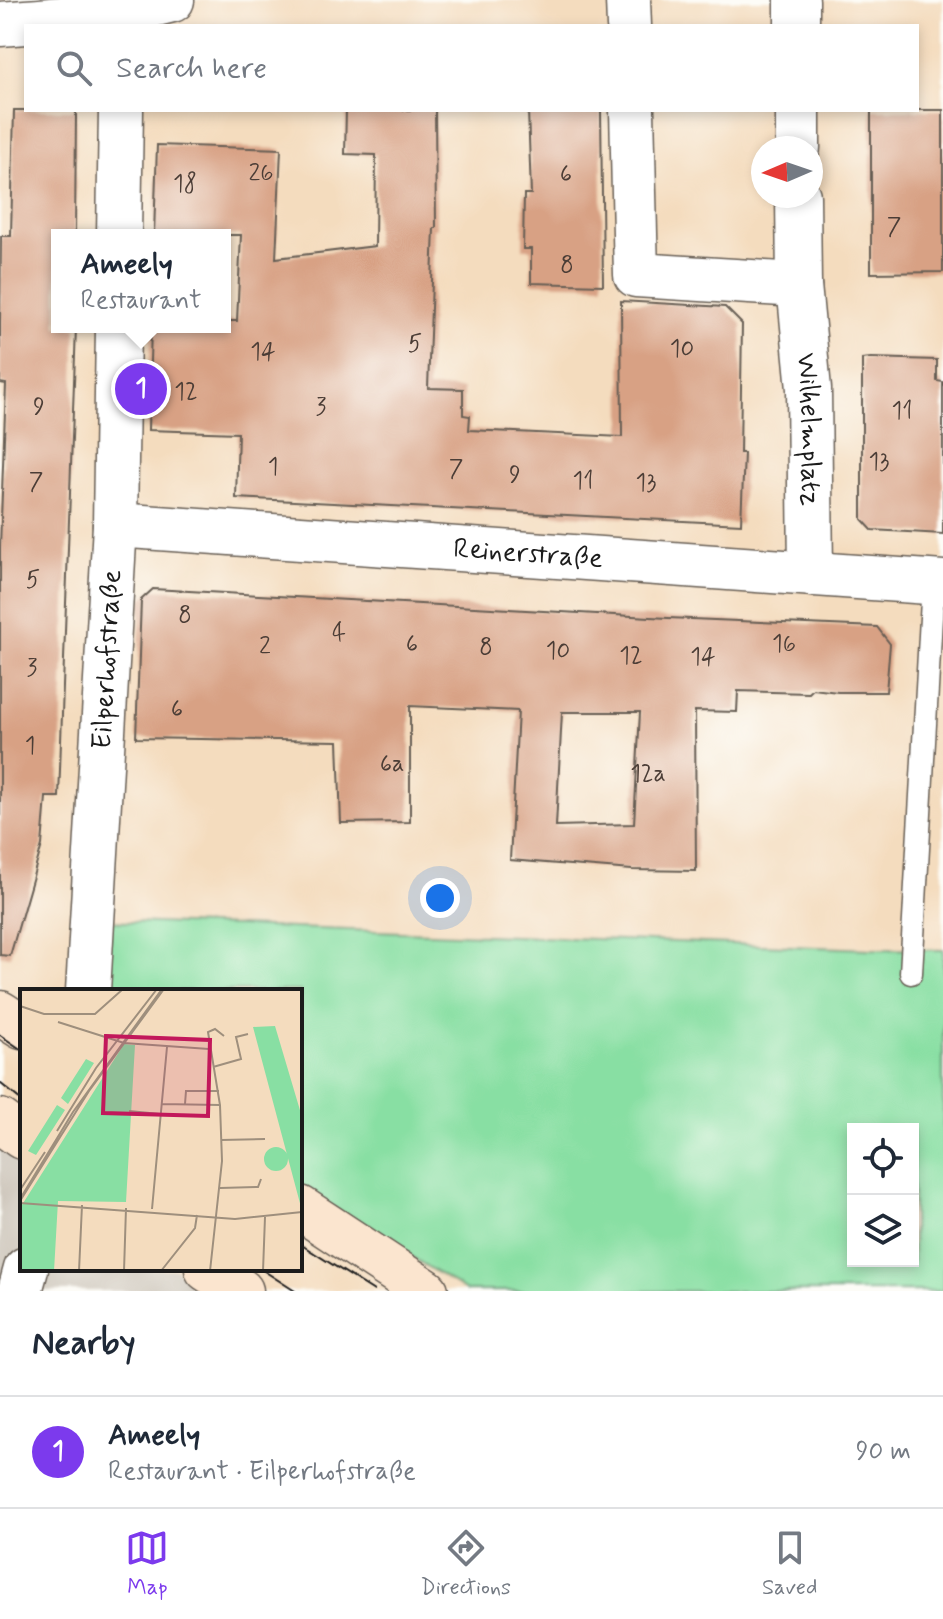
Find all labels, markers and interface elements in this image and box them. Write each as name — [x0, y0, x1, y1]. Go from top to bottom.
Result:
search box — [24, 24, 919, 112]
icon: search — [52, 46, 96, 90]
text: Search here — [116, 49, 267, 88]
north arrow — [751, 136, 823, 208]
house number: 26 — [248, 158, 274, 189]
house number: 6 — [560, 159, 572, 190]
house number: 18 — [173, 169, 197, 200]
house number: 7 — [887, 212, 901, 243]
popup — [51, 229, 231, 333]
text: Ameely — [81, 245, 173, 284]
house number: 8 — [560, 250, 574, 281]
text: Restaurant — [81, 284, 201, 318]
house number: 5 — [408, 329, 422, 360]
house number: 10 — [670, 334, 694, 365]
house number: 14 — [250, 337, 276, 368]
street label: Wilhelmplatz — [787, 351, 829, 506]
pin: 1 — [115, 359, 167, 419]
house number: 12 — [174, 377, 198, 408]
house number: 9 — [33, 392, 45, 423]
house number: 3 — [316, 392, 327, 423]
house number: 11 — [891, 396, 913, 427]
house number: 13 — [869, 447, 889, 478]
house number: 1 — [268, 452, 278, 483]
house number: 7 — [449, 454, 463, 485]
house number: 9 — [509, 460, 521, 491]
house number: 11 — [572, 466, 594, 497]
house number: 7 — [29, 467, 43, 498]
house number: 13 — [636, 468, 656, 499]
street label: Reinerstraße — [452, 530, 604, 578]
house number: 5 — [26, 565, 40, 596]
street label: Eilperhofstraße — [84, 569, 131, 750]
house number: 8 — [178, 600, 192, 631]
house number: 4 — [332, 618, 346, 649]
house number: 6 — [406, 629, 418, 660]
house number: 16 — [772, 629, 796, 660]
house number: 2 — [259, 631, 271, 662]
house number: 8 — [479, 632, 493, 663]
house number: 10 — [546, 636, 570, 667]
house number: 12 — [619, 641, 643, 672]
house number: 14 — [690, 642, 716, 673]
house number: 3 — [27, 653, 38, 684]
house number: 6 — [171, 694, 183, 725]
house number: 1 — [25, 731, 35, 762]
house number: 6a — [380, 749, 404, 780]
house number: 12a — [630, 759, 666, 790]
your location — [420, 878, 460, 918]
inset map — [20, 989, 302, 1271]
map controls — [847, 1123, 919, 1267]
button: locate — [847, 1123, 919, 1195]
button: layers — [847, 1195, 919, 1267]
text: Nearby — [32, 1321, 136, 1366]
text: Ameely — [108, 1416, 200, 1455]
text: 1 — [52, 1435, 64, 1469]
text: 90 m — [856, 1435, 911, 1469]
text: Restaurant · Eilperhofstraße — [108, 1455, 416, 1489]
tab: Map — [125, 1526, 169, 1602]
tab: Directions — [420, 1526, 511, 1602]
tab: Saved — [762, 1526, 817, 1602]

